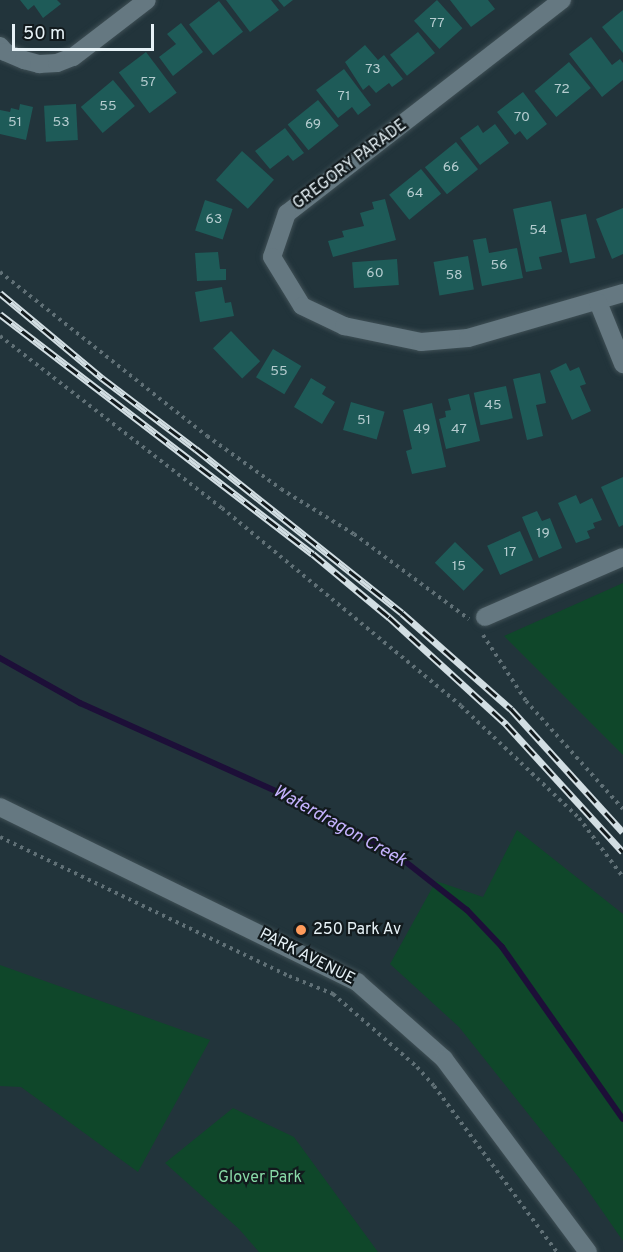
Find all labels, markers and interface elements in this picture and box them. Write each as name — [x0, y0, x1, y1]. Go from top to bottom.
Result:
scale bar — [15, 12, 158, 50]
house number: 77 — [429, 16, 445, 32]
text: 50 m — [23, 23, 65, 46]
house number: 73 — [365, 62, 381, 78]
house number: 57 — [140, 75, 156, 91]
house number: 72 — [554, 82, 570, 98]
house number: 71 — [338, 89, 350, 105]
house number: 55 — [99, 99, 117, 115]
house number: 70 — [514, 110, 530, 126]
house number: 51 — [8, 115, 22, 131]
house number: 53 — [52, 115, 70, 131]
street label: GREGORY PARADE — [289, 116, 411, 214]
house number: 69 — [305, 117, 321, 133]
house number: 66 — [443, 160, 459, 176]
house number: 64 — [406, 186, 424, 202]
house number: 63 — [206, 212, 222, 228]
house number: 54 — [529, 223, 547, 239]
house number: 56 — [490, 258, 508, 274]
house number: 60 — [366, 266, 384, 282]
house number: 58 — [445, 268, 463, 284]
house number: 55 — [270, 364, 288, 380]
house number: 45 — [484, 398, 502, 414]
house number: 51 — [357, 413, 371, 429]
house number: 49 — [414, 422, 430, 438]
house number: 47 — [451, 422, 467, 438]
house number: 19 — [536, 526, 550, 542]
house number: 17 — [504, 545, 516, 561]
house number: 15 — [452, 559, 466, 575]
water label: Waterdragon Creek — [269, 781, 409, 873]
place label: 250 Park Av — [313, 920, 402, 940]
marker: 250 Park Av — [294, 923, 308, 937]
street label: PARK AVENUE — [256, 925, 358, 989]
park label: Glover Park — [218, 1168, 302, 1188]

